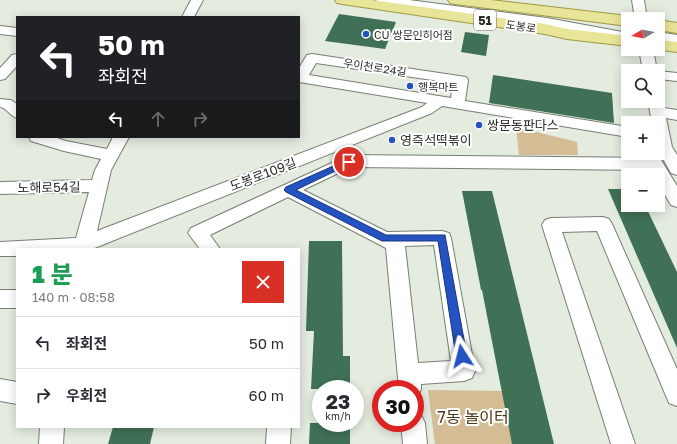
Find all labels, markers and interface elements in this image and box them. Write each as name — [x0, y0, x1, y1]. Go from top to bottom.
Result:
road number: 51 — [474, 10, 496, 30]
north arrow — [621, 12, 665, 56]
map controls — [621, 12, 665, 212]
street label: 도봉로 — [505, 17, 537, 35]
text: 50 m — [98, 28, 165, 61]
place label: CU 쌍문인히어점 — [374, 28, 453, 41]
marker: CU 쌍문인히어점 — [361, 29, 371, 39]
icon: left — [32, 32, 84, 84]
street label: 우이천로24길 — [343, 56, 407, 78]
button: search — [621, 64, 665, 108]
text: 좌회전 — [98, 65, 148, 87]
place label: 행복마트 — [418, 80, 458, 93]
marker: 행복마트 — [405, 81, 415, 91]
icon: left — [105, 108, 127, 130]
icon: ahead — [147, 108, 169, 130]
icon: right — [189, 108, 211, 130]
button: + — [621, 116, 665, 160]
place label: 쌍문동판다스 — [487, 117, 559, 133]
marker: 쌍문동판다스 — [474, 120, 484, 130]
place label: 영즉석떡볶이 — [400, 132, 472, 148]
marker: 영즉석떡볶이 — [387, 135, 397, 145]
pin — [332, 145, 366, 179]
icon: arrive — [338, 151, 360, 173]
street label: 도봉로109길 — [227, 154, 299, 194]
button: − — [621, 168, 665, 212]
street label: 노해로54길 — [17, 178, 81, 196]
text: 1 분 — [32, 259, 73, 288]
button: close — [242, 261, 284, 303]
text: 140 m · 08:58 — [32, 289, 115, 305]
icon: left — [32, 332, 54, 354]
text: 좌회전 — [66, 334, 107, 352]
text: 50 m — [249, 334, 284, 352]
position arrow — [441, 335, 483, 377]
speed limit sign: 30 — [372, 380, 424, 432]
icon: right — [32, 384, 54, 406]
text: 우회전 — [66, 386, 107, 404]
text: 60 m — [249, 386, 284, 404]
text: 23 — [326, 389, 350, 413]
park label: 7동 놀이터 — [437, 407, 509, 427]
text: km/h — [325, 410, 351, 422]

